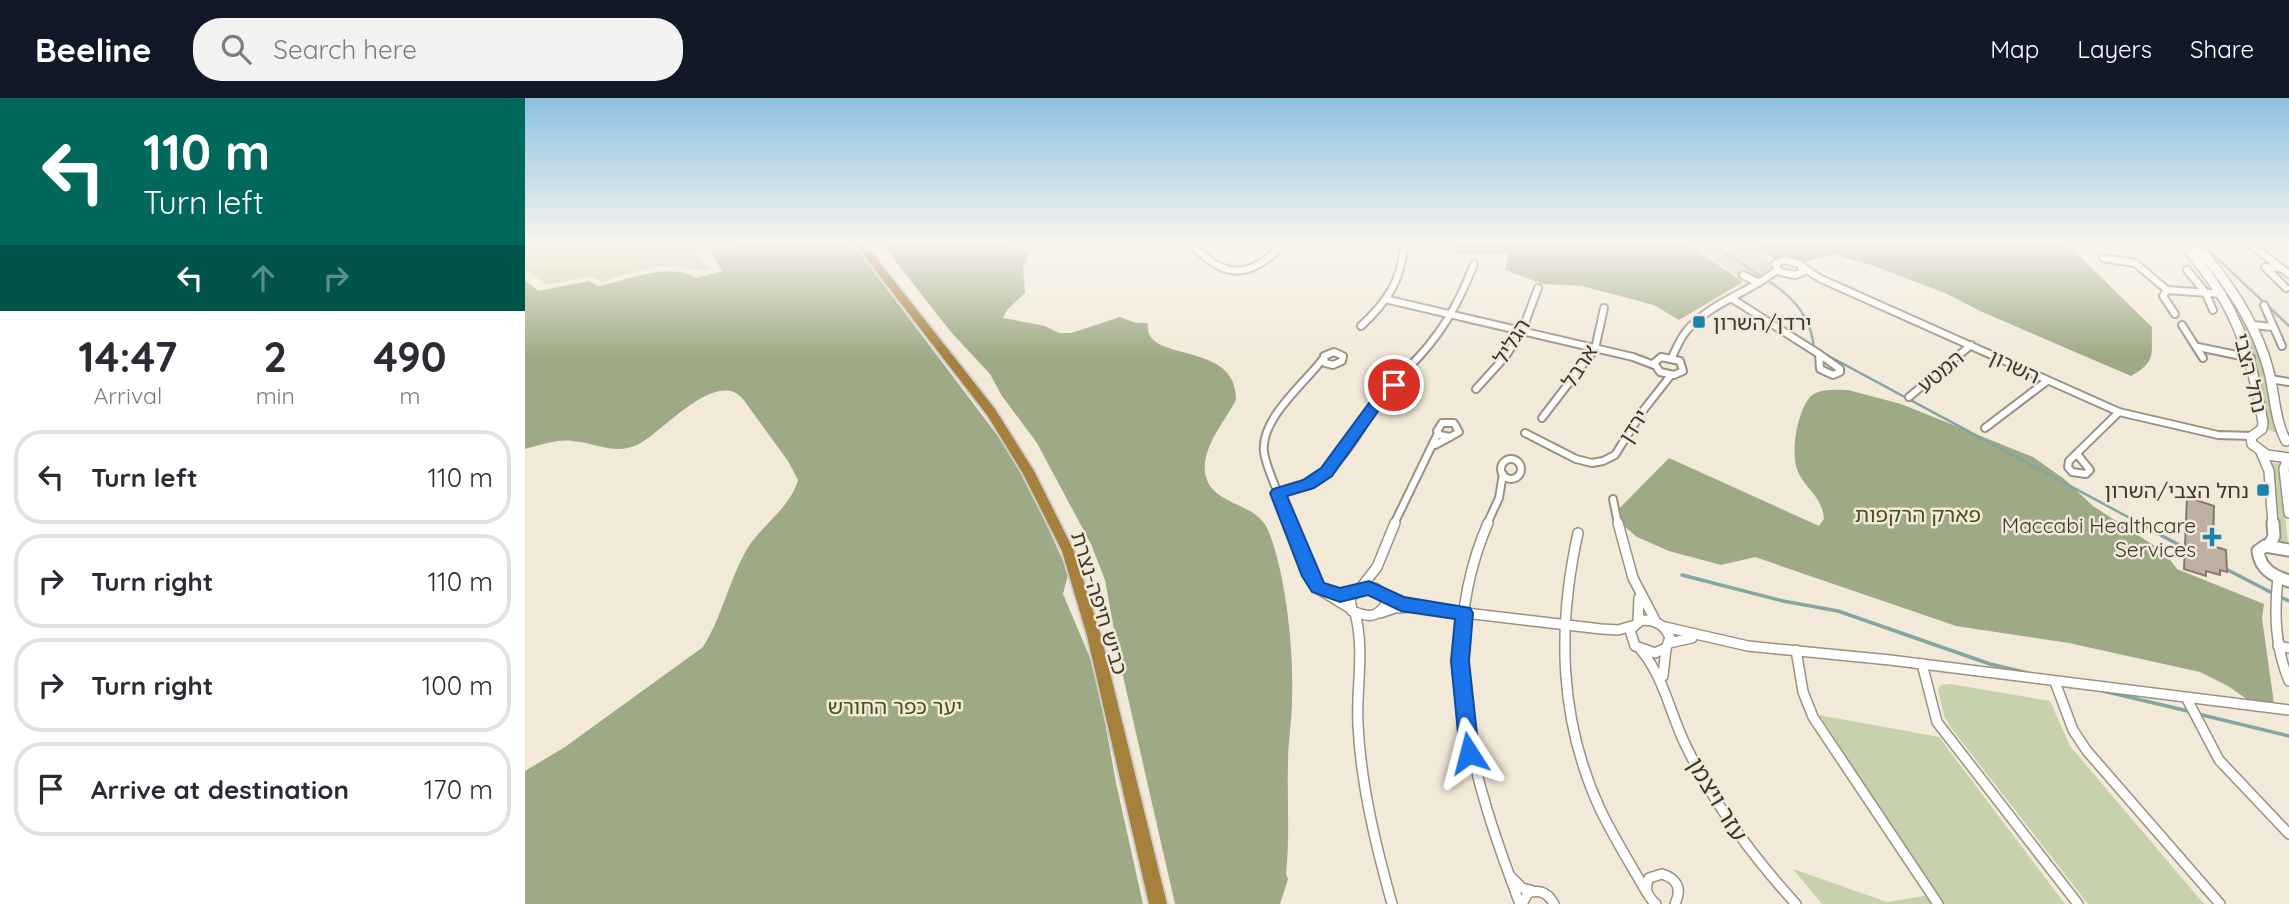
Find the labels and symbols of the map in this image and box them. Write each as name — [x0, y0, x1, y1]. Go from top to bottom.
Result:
place label: ירדן/השרון — [1713, 309, 1812, 335]
street label: הגליל — [1487, 313, 1535, 369]
marker: ירדן/השרון — [1691, 314, 1707, 330]
street label: נחל הצבי — [2229, 331, 2273, 415]
street label: ארבל — [1555, 339, 1603, 393]
street label: השרון — [1986, 343, 2044, 389]
street label: המטע — [1911, 344, 1969, 398]
pin — [1364, 355, 1424, 415]
street label: ירדן — [1613, 404, 1653, 448]
place label: נחל הצבי/השרון — [2104, 477, 2249, 503]
marker: נחל הצבי/השרון — [2255, 482, 2271, 498]
park label: פארק הרקפות — [1855, 501, 1981, 527]
place label: Maccabi Healthcare Services — [2002, 512, 2196, 562]
marker: Maccabi Healthcare Services — [2202, 527, 2222, 547]
street label: כביש חיפה-נצרת — [1066, 528, 1134, 678]
park label: יער כפר החורש — [828, 693, 962, 719]
position arrow — [1432, 716, 1506, 790]
street label: עזר ויצמן — [1681, 752, 1755, 846]

